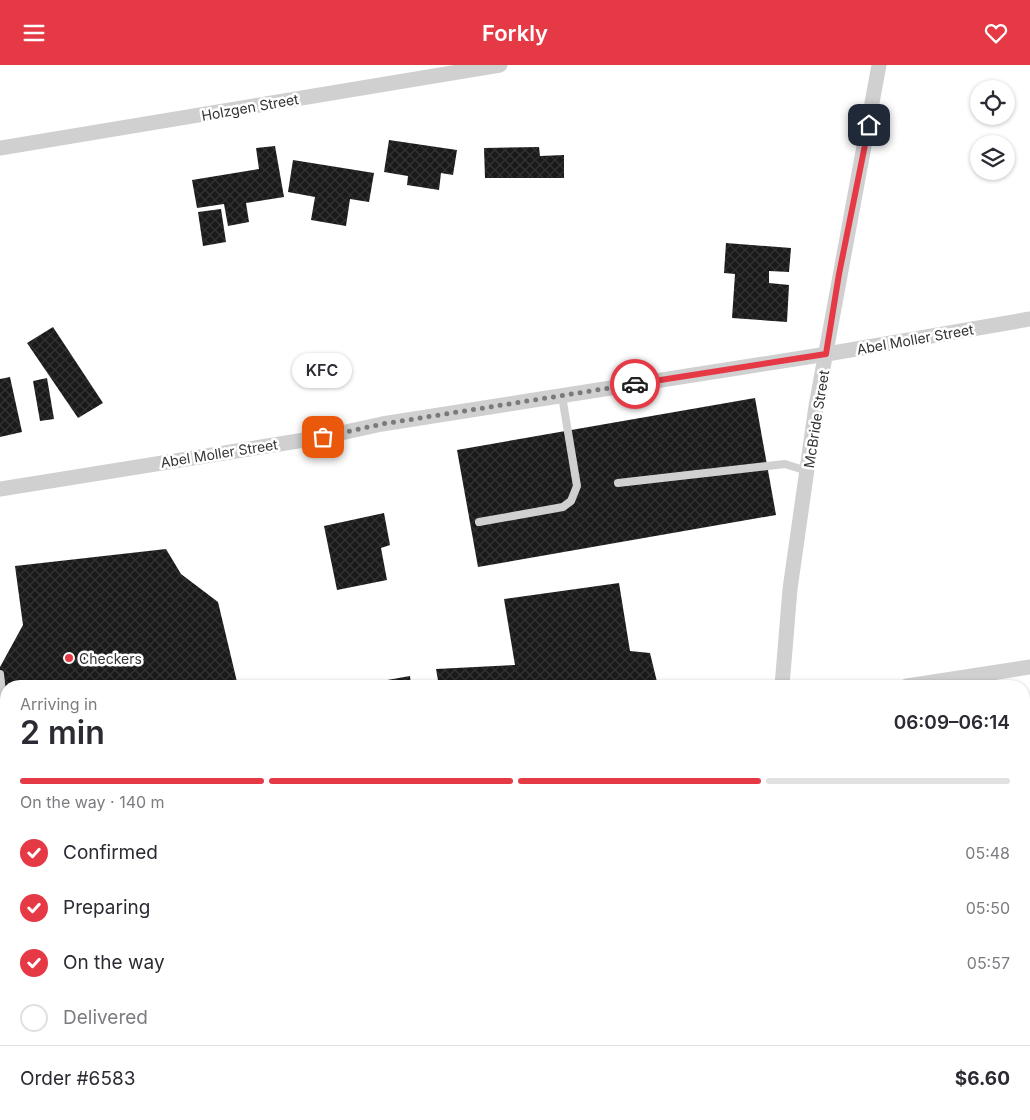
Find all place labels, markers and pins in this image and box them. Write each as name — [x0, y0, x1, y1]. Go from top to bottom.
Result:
pin — [848, 104, 890, 146]
callout: KFC — [293, 352, 353, 387]
pin — [302, 416, 344, 458]
place label: Checkers — [79, 650, 142, 667]
marker: Checkers — [63, 652, 75, 664]

